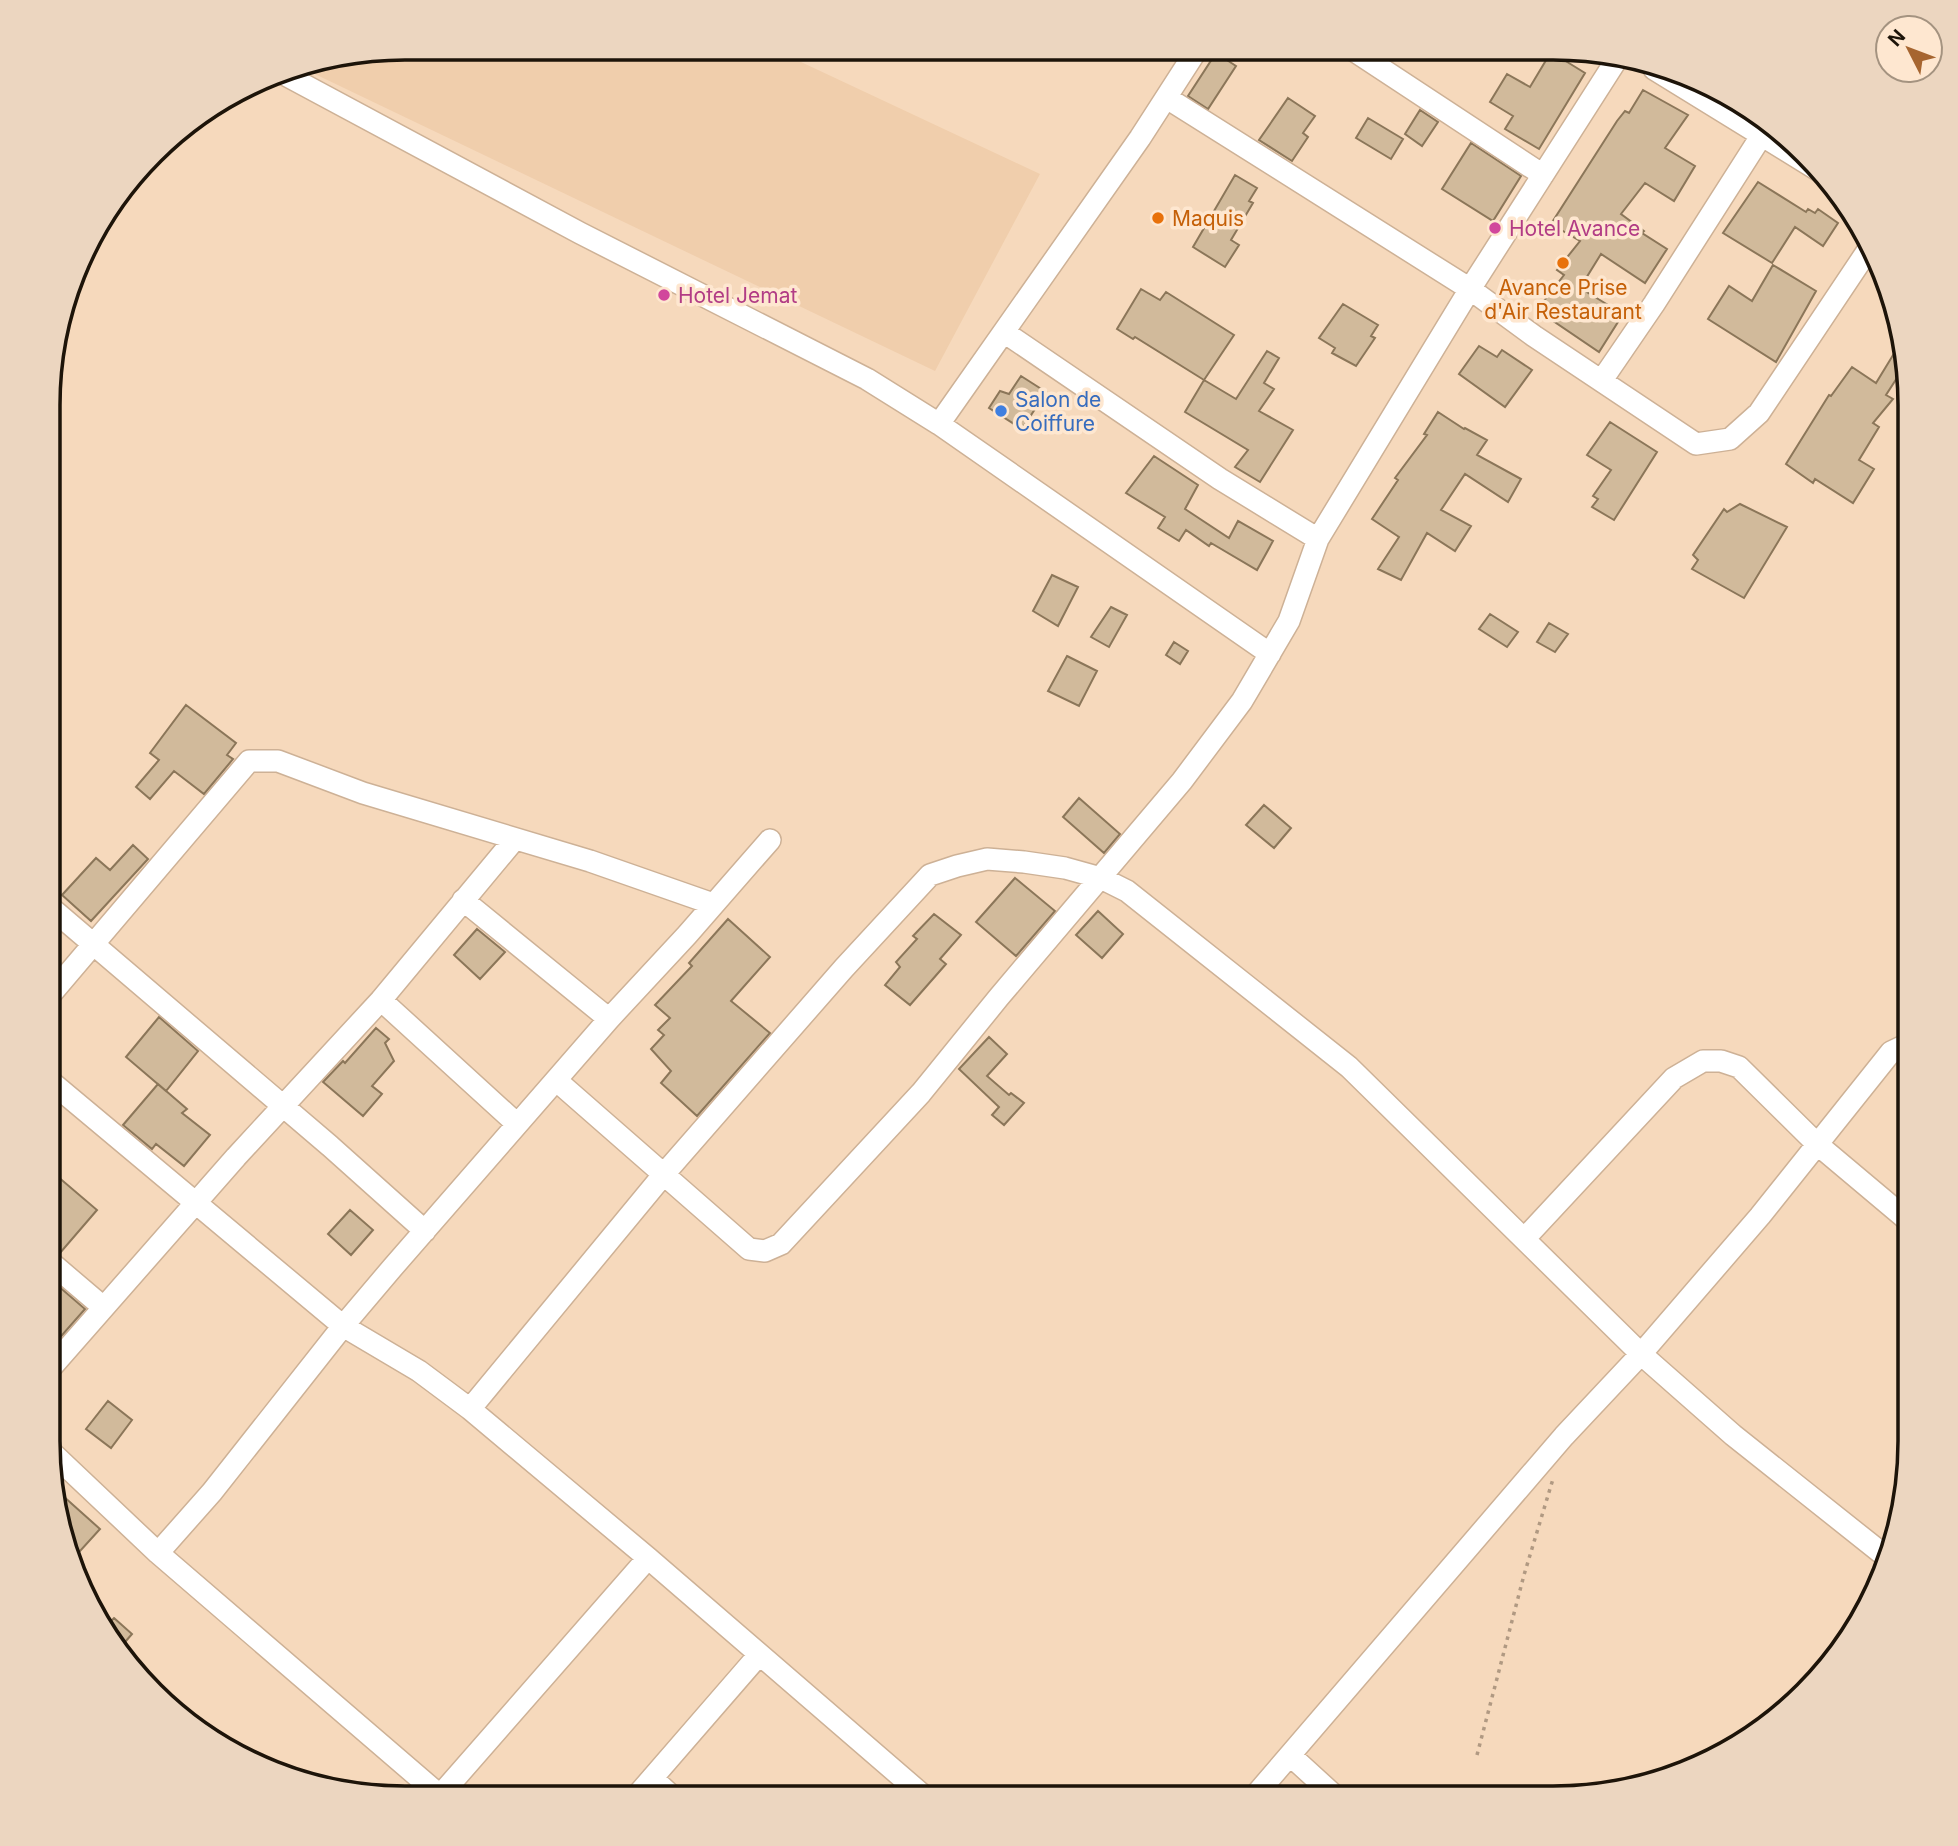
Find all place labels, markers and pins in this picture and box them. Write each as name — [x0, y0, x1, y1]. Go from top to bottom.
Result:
place label: Maquis — [1172, 206, 1244, 231]
marker: Maquis — [1150, 210, 1166, 226]
place label: Hotel Avance — [1509, 216, 1640, 241]
marker: Hotel Avance — [1487, 220, 1503, 236]
marker: Avance Prise d'Air Restaurant — [1555, 255, 1571, 271]
place label: Avance Prise d'Air Restaurant — [1484, 275, 1642, 324]
place label: Hotel Jemat — [678, 283, 798, 308]
marker: Hotel Jemat — [656, 287, 672, 303]
place label: Salon de Coiffure — [1015, 387, 1101, 436]
marker: Salon de Coiffure — [993, 403, 1009, 419]

